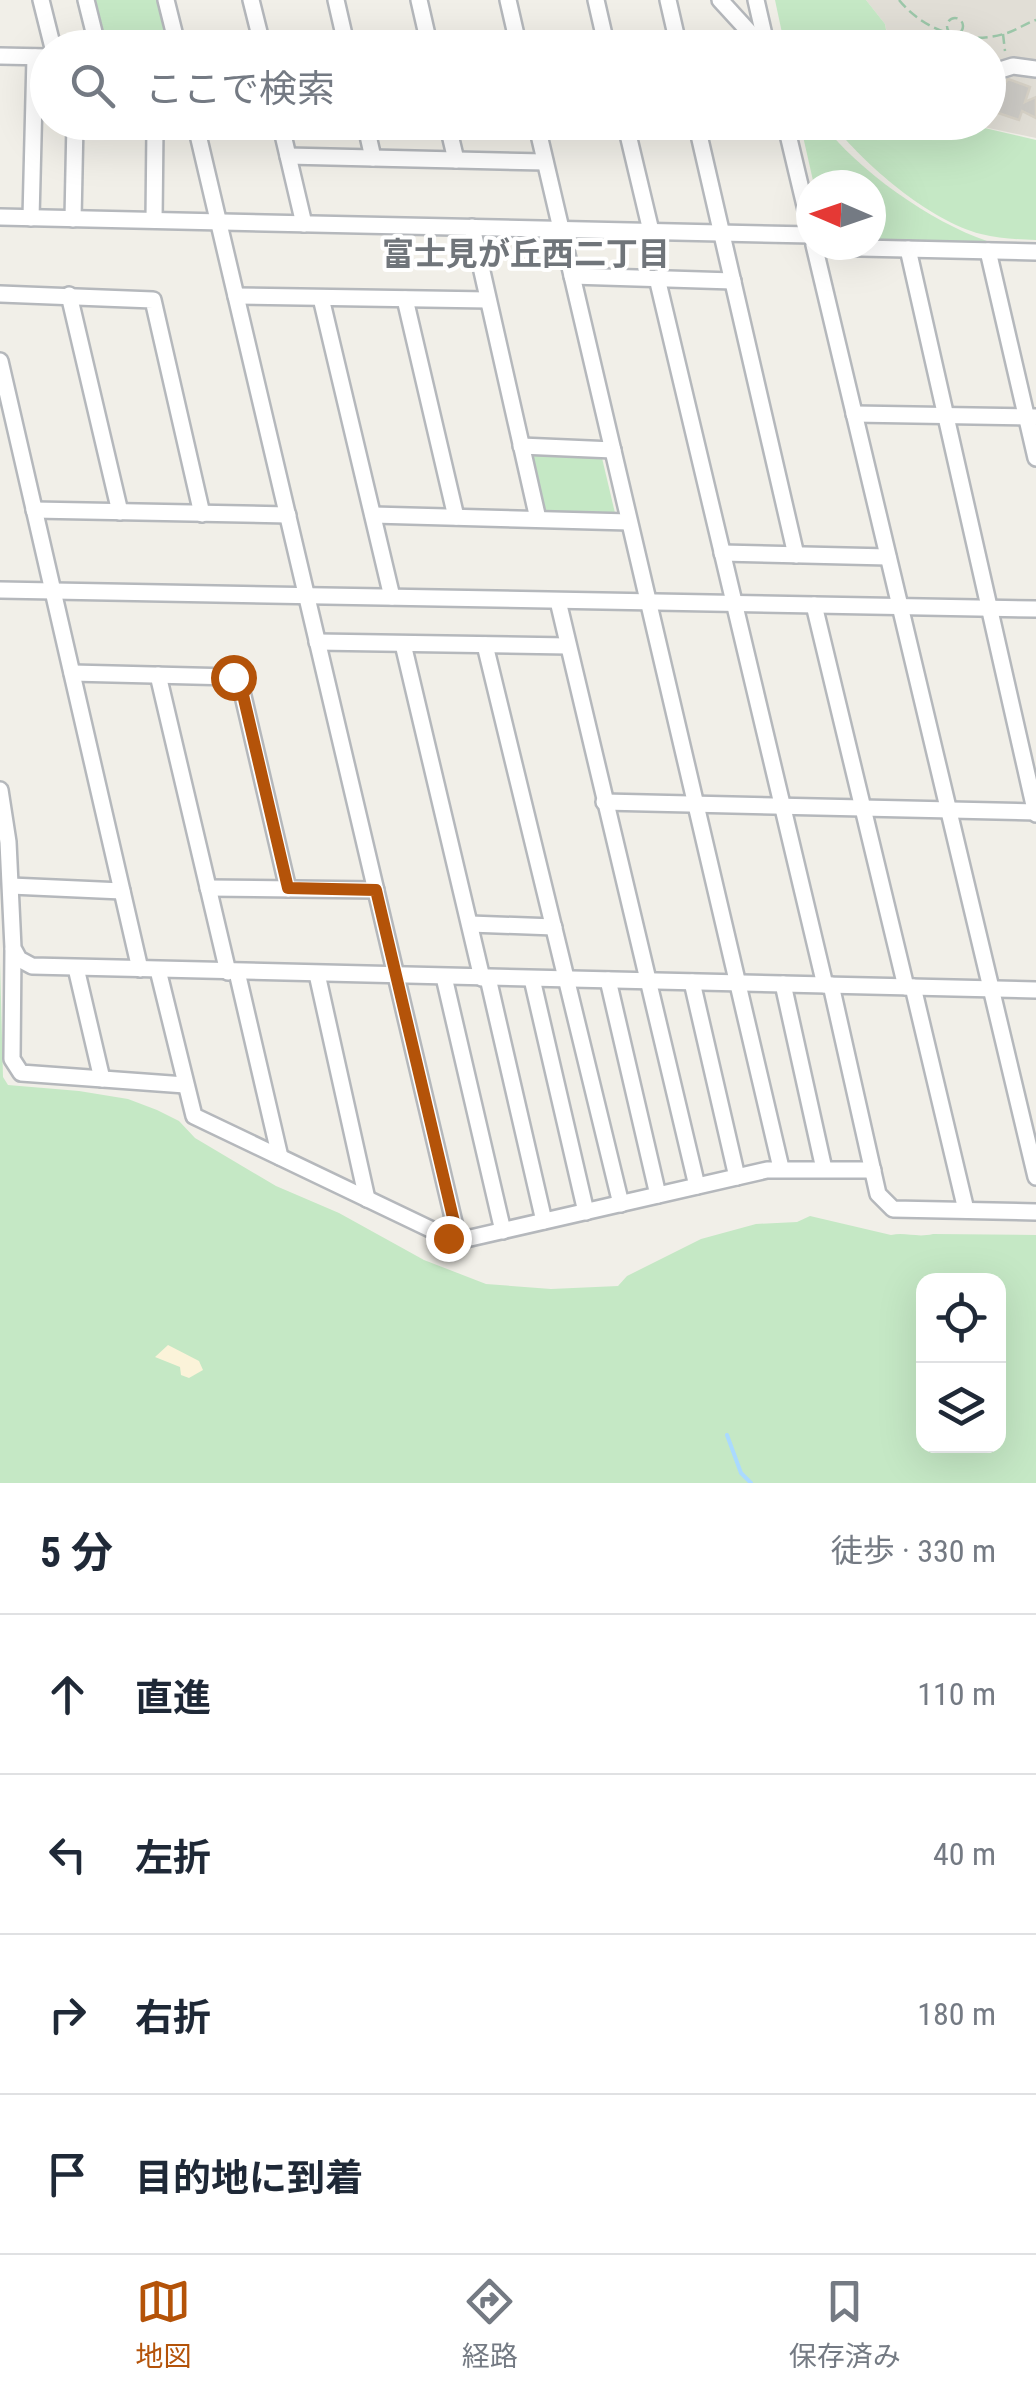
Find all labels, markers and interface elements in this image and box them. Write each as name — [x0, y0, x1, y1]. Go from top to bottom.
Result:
search box — [30, 30, 1006, 140]
icon: search — [65, 58, 120, 113]
text: ここで検索 — [145, 67, 335, 111]
north arrow — [796, 170, 886, 260]
district label: 富士見が丘西二丁目 — [382, 235, 670, 273]
route start — [211, 655, 257, 701]
route end — [426, 1216, 472, 1262]
map controls — [916, 1273, 1006, 1453]
button: locate — [916, 1273, 1006, 1363]
button: layers — [916, 1363, 1006, 1453]
text: 5 分 — [40, 1528, 113, 1577]
text: 徒歩 · 330 m — [831, 1532, 996, 1570]
icon: ahead — [40, 1667, 95, 1722]
text: 110 m — [917, 1675, 996, 1713]
text: 直進 — [135, 1676, 211, 1720]
icon: left — [40, 1827, 95, 1882]
text: 40 m — [933, 1835, 996, 1873]
text: 左折 — [135, 1836, 211, 1880]
icon: right — [40, 1987, 95, 2042]
text: 180 m — [917, 1995, 996, 2033]
text: 右折 — [135, 1996, 211, 2040]
icon: arrive — [40, 2147, 95, 2202]
text: 目的地に到着 — [135, 2156, 363, 2200]
tab: 地図 — [135, 2274, 191, 2374]
tab: 経路 — [462, 2274, 518, 2374]
tab: 保存済み — [789, 2274, 901, 2374]

